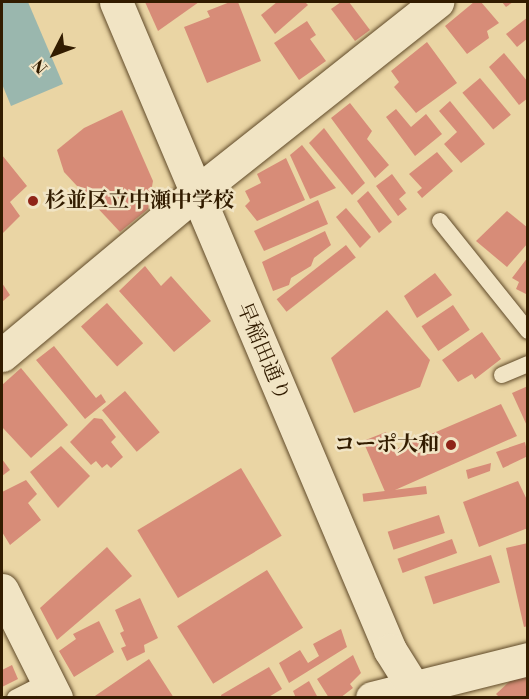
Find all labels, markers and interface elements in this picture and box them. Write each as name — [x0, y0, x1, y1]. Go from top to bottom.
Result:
north arrow — [24, 24, 84, 84]
text: N — [29, 55, 52, 77]
place label: 杉並区立中瀬中学校 — [45, 188, 234, 214]
marker: 杉並区立中瀬中学校 — [26, 194, 40, 208]
street label: 早稲田通り — [231, 299, 295, 405]
place label: コーポ大和 — [334, 432, 439, 458]
marker: コーポ大和 — [444, 438, 458, 452]

